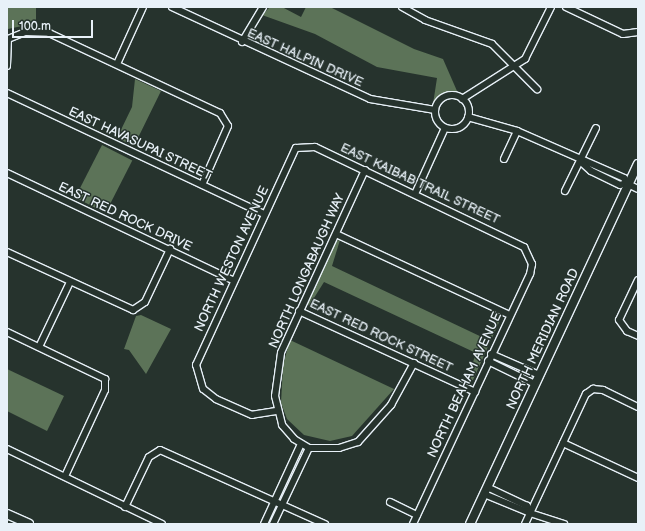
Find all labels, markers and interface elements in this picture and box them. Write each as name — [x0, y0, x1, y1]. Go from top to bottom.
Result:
scale bar — [14, 12, 95, 38]
text: 100 m — [19, 19, 51, 34]
street label: EAST HALPIN DRIVE — [245, 25, 365, 91]
street label: EAST HAVASUPAI STREET — [66, 104, 214, 184]
street label: EAST KAIBAB TRAIL STREET — [338, 140, 502, 228]
street label: EAST RED ROCK DRIVE — [56, 179, 194, 255]
street label: NORTH WESTON AVENUE — [191, 184, 273, 334]
street label: NORTH LONGABAUGH WAY — [266, 191, 348, 351]
street label: NORTH MERIDIAN ROAD — [503, 266, 583, 412]
street label: EAST RED ROCK STREET — [307, 296, 455, 376]
street label: NORTH BEAHAM AVENUE — [424, 310, 506, 460]

